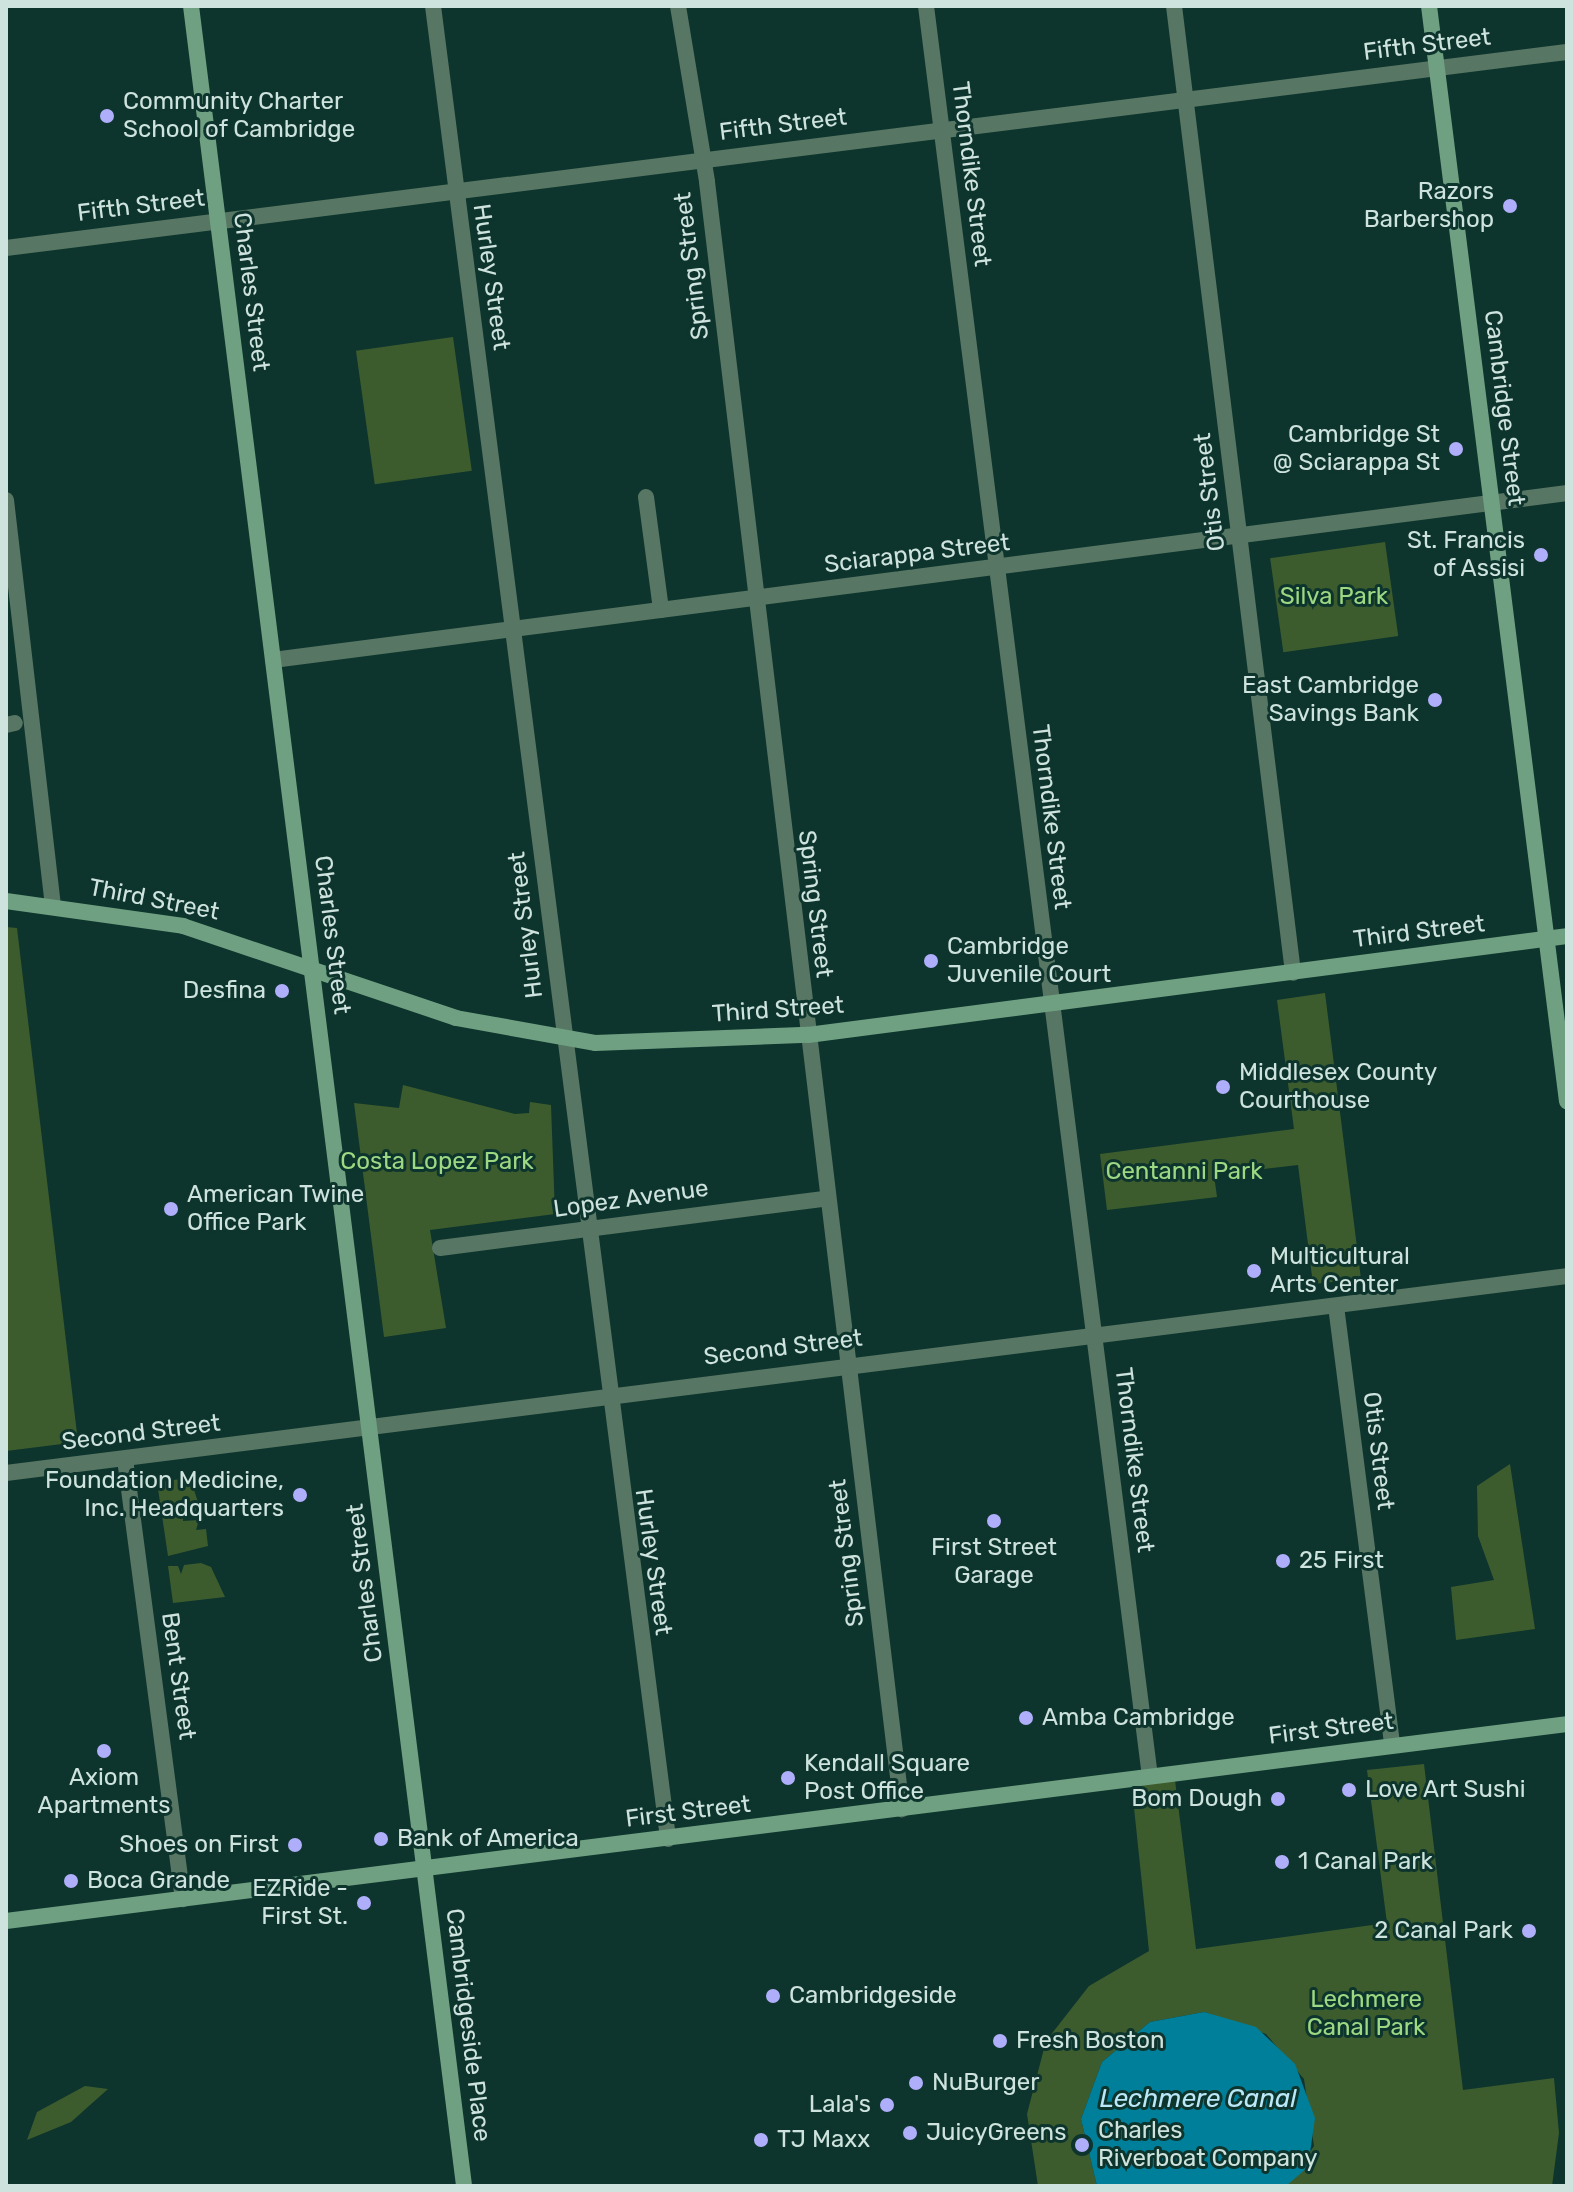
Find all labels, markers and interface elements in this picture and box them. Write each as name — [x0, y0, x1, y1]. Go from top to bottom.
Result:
street label: Fifth Street — [1362, 23, 1492, 67]
street label: Thorndike Street — [945, 80, 997, 268]
place label: Community Charter School of Cambridge — [123, 88, 356, 144]
street label: Fifth Street — [718, 103, 848, 147]
marker: Community Charter School of Cambridge — [98, 107, 116, 125]
place label: Razors Barbershop — [1364, 178, 1494, 234]
street label: Fifth Street — [76, 184, 206, 228]
street label: Spring Street — [669, 191, 715, 341]
marker: Razors Barbershop — [1501, 197, 1519, 215]
street label: Hurley Street — [466, 202, 516, 352]
street label: Charles Street — [227, 211, 275, 373]
street label: Cambridge Street — [1478, 308, 1530, 508]
place label: Cambridge St @ Sciarappa St — [1273, 421, 1440, 477]
street label: Otis Street — [1188, 431, 1232, 553]
marker: Cambridge St @ Sciarappa St — [1447, 440, 1465, 458]
place label: St. Francis of Assisi — [1407, 527, 1525, 583]
street label: Sciarappa Street — [823, 528, 1011, 580]
marker: St. Francis of Assisi — [1532, 546, 1550, 564]
park label: Silva Park — [1280, 583, 1388, 611]
place label: East Cambridge Savings Bank — [1242, 672, 1419, 728]
marker: East Cambridge Savings Bank — [1426, 691, 1444, 709]
street label: Thorndike Street — [1025, 723, 1077, 911]
street label: Spring Street — [792, 829, 838, 979]
street label: Hurley Street — [503, 850, 549, 1000]
street label: Charles Street — [308, 854, 356, 1016]
street label: Third Street — [86, 873, 222, 927]
street label: Third Street — [1352, 910, 1486, 954]
place label: Cambridge Juvenile Court — [947, 933, 1111, 989]
marker: Cambridge Juvenile Court — [922, 952, 940, 970]
place label: Desfina — [183, 977, 266, 1005]
marker: Desfina — [273, 982, 291, 1000]
street label: Third Street — [711, 991, 845, 1029]
place label: Middlesex County Courthouse — [1239, 1059, 1437, 1115]
marker: Middlesex County Courthouse — [1214, 1078, 1232, 1096]
park label: Costa Lopez Park — [340, 1148, 534, 1176]
park label: Centanni Park — [1105, 1158, 1263, 1186]
street label: Lopez Avenue — [551, 1174, 711, 1224]
place label: American Twine Office Park — [187, 1181, 365, 1237]
marker: American Twine Office Park — [162, 1200, 180, 1218]
place label: Multicultural Arts Center — [1270, 1243, 1410, 1299]
marker: Multicultural Arts Center — [1245, 1262, 1263, 1280]
street label: Second Street — [702, 1324, 864, 1372]
street label: Thorndike Street — [1108, 1366, 1160, 1554]
street label: Otis Street — [1356, 1390, 1400, 1512]
street label: Second Street — [60, 1409, 222, 1457]
place label: Foundation Medicine, Inc. Headquarters — [45, 1467, 284, 1523]
street label: Spring Street — [824, 1478, 870, 1628]
marker: Foundation Medicine, Inc. Headquarters — [291, 1486, 309, 1504]
street label: Hurley Street — [628, 1487, 678, 1637]
street label: Charles Street — [341, 1502, 389, 1664]
marker: First Street Garage — [985, 1512, 1003, 1530]
place label: First Street Garage — [931, 1534, 1057, 1590]
place label: 25 First — [1299, 1547, 1384, 1575]
marker: 25 First — [1274, 1552, 1292, 1570]
street label: Bent Street — [155, 1610, 201, 1742]
place label: Amba Cambridge — [1042, 1704, 1235, 1732]
street label: First Street — [1267, 1707, 1395, 1751]
marker: Amba Cambridge — [1017, 1709, 1035, 1727]
marker: Axiom Apartments — [95, 1742, 113, 1760]
place label: Kendall Square Post Office — [804, 1750, 970, 1806]
place label: Axiom Apartments — [38, 1764, 170, 1820]
marker: Kendall Square Post Office — [779, 1769, 797, 1787]
place label: Love Art Sushi — [1365, 1776, 1526, 1804]
marker: Love Art Sushi — [1340, 1781, 1358, 1799]
place label: Bom Dough — [1131, 1785, 1262, 1813]
street label: First Street — [624, 1790, 752, 1834]
marker: Bom Dough — [1269, 1790, 1287, 1808]
place label: Bank of America — [397, 1825, 580, 1853]
marker: Bank of America — [372, 1830, 390, 1848]
place label: Shoes on First — [119, 1831, 279, 1859]
marker: Shoes on First — [286, 1836, 304, 1854]
place label: 1 Canal Park — [1298, 1848, 1433, 1876]
marker: 1 Canal Park — [1273, 1853, 1291, 1871]
place label: Boca Grande — [87, 1867, 230, 1895]
marker: Boca Grande — [62, 1872, 80, 1890]
place label: EZRide - First St. — [252, 1875, 348, 1931]
marker: EZRide - First St. — [355, 1894, 373, 1912]
street label: Cambridgeside Place — [439, 1907, 497, 2143]
place label: 2 Canal Park — [1374, 1917, 1513, 1945]
marker: 2 Canal Park — [1520, 1922, 1538, 1940]
place label: Cambridgeside — [789, 1982, 957, 2010]
park label: Lechmere Canal Park — [1307, 1986, 1425, 2042]
marker: Cambridgeside — [764, 1987, 782, 2005]
place label: Fresh Boston — [1016, 2027, 1164, 2055]
marker: Fresh Boston — [991, 2032, 1009, 2050]
place label: NuBurger — [932, 2069, 1039, 2097]
marker: NuBurger — [907, 2074, 925, 2092]
water label: Lechmere Canal — [1099, 2083, 1297, 2115]
place label: Lala's — [809, 2091, 871, 2119]
marker: Lala's — [878, 2096, 896, 2114]
place label: Charles Riverboat Company — [1098, 2117, 1317, 2173]
place label: JuicyGreens — [926, 2119, 1066, 2147]
marker: JuicyGreens — [901, 2124, 919, 2142]
place label: TJ Maxx — [777, 2126, 870, 2154]
marker: TJ Maxx — [752, 2131, 770, 2149]
marker: Charles Riverboat Company — [1073, 2136, 1091, 2154]

